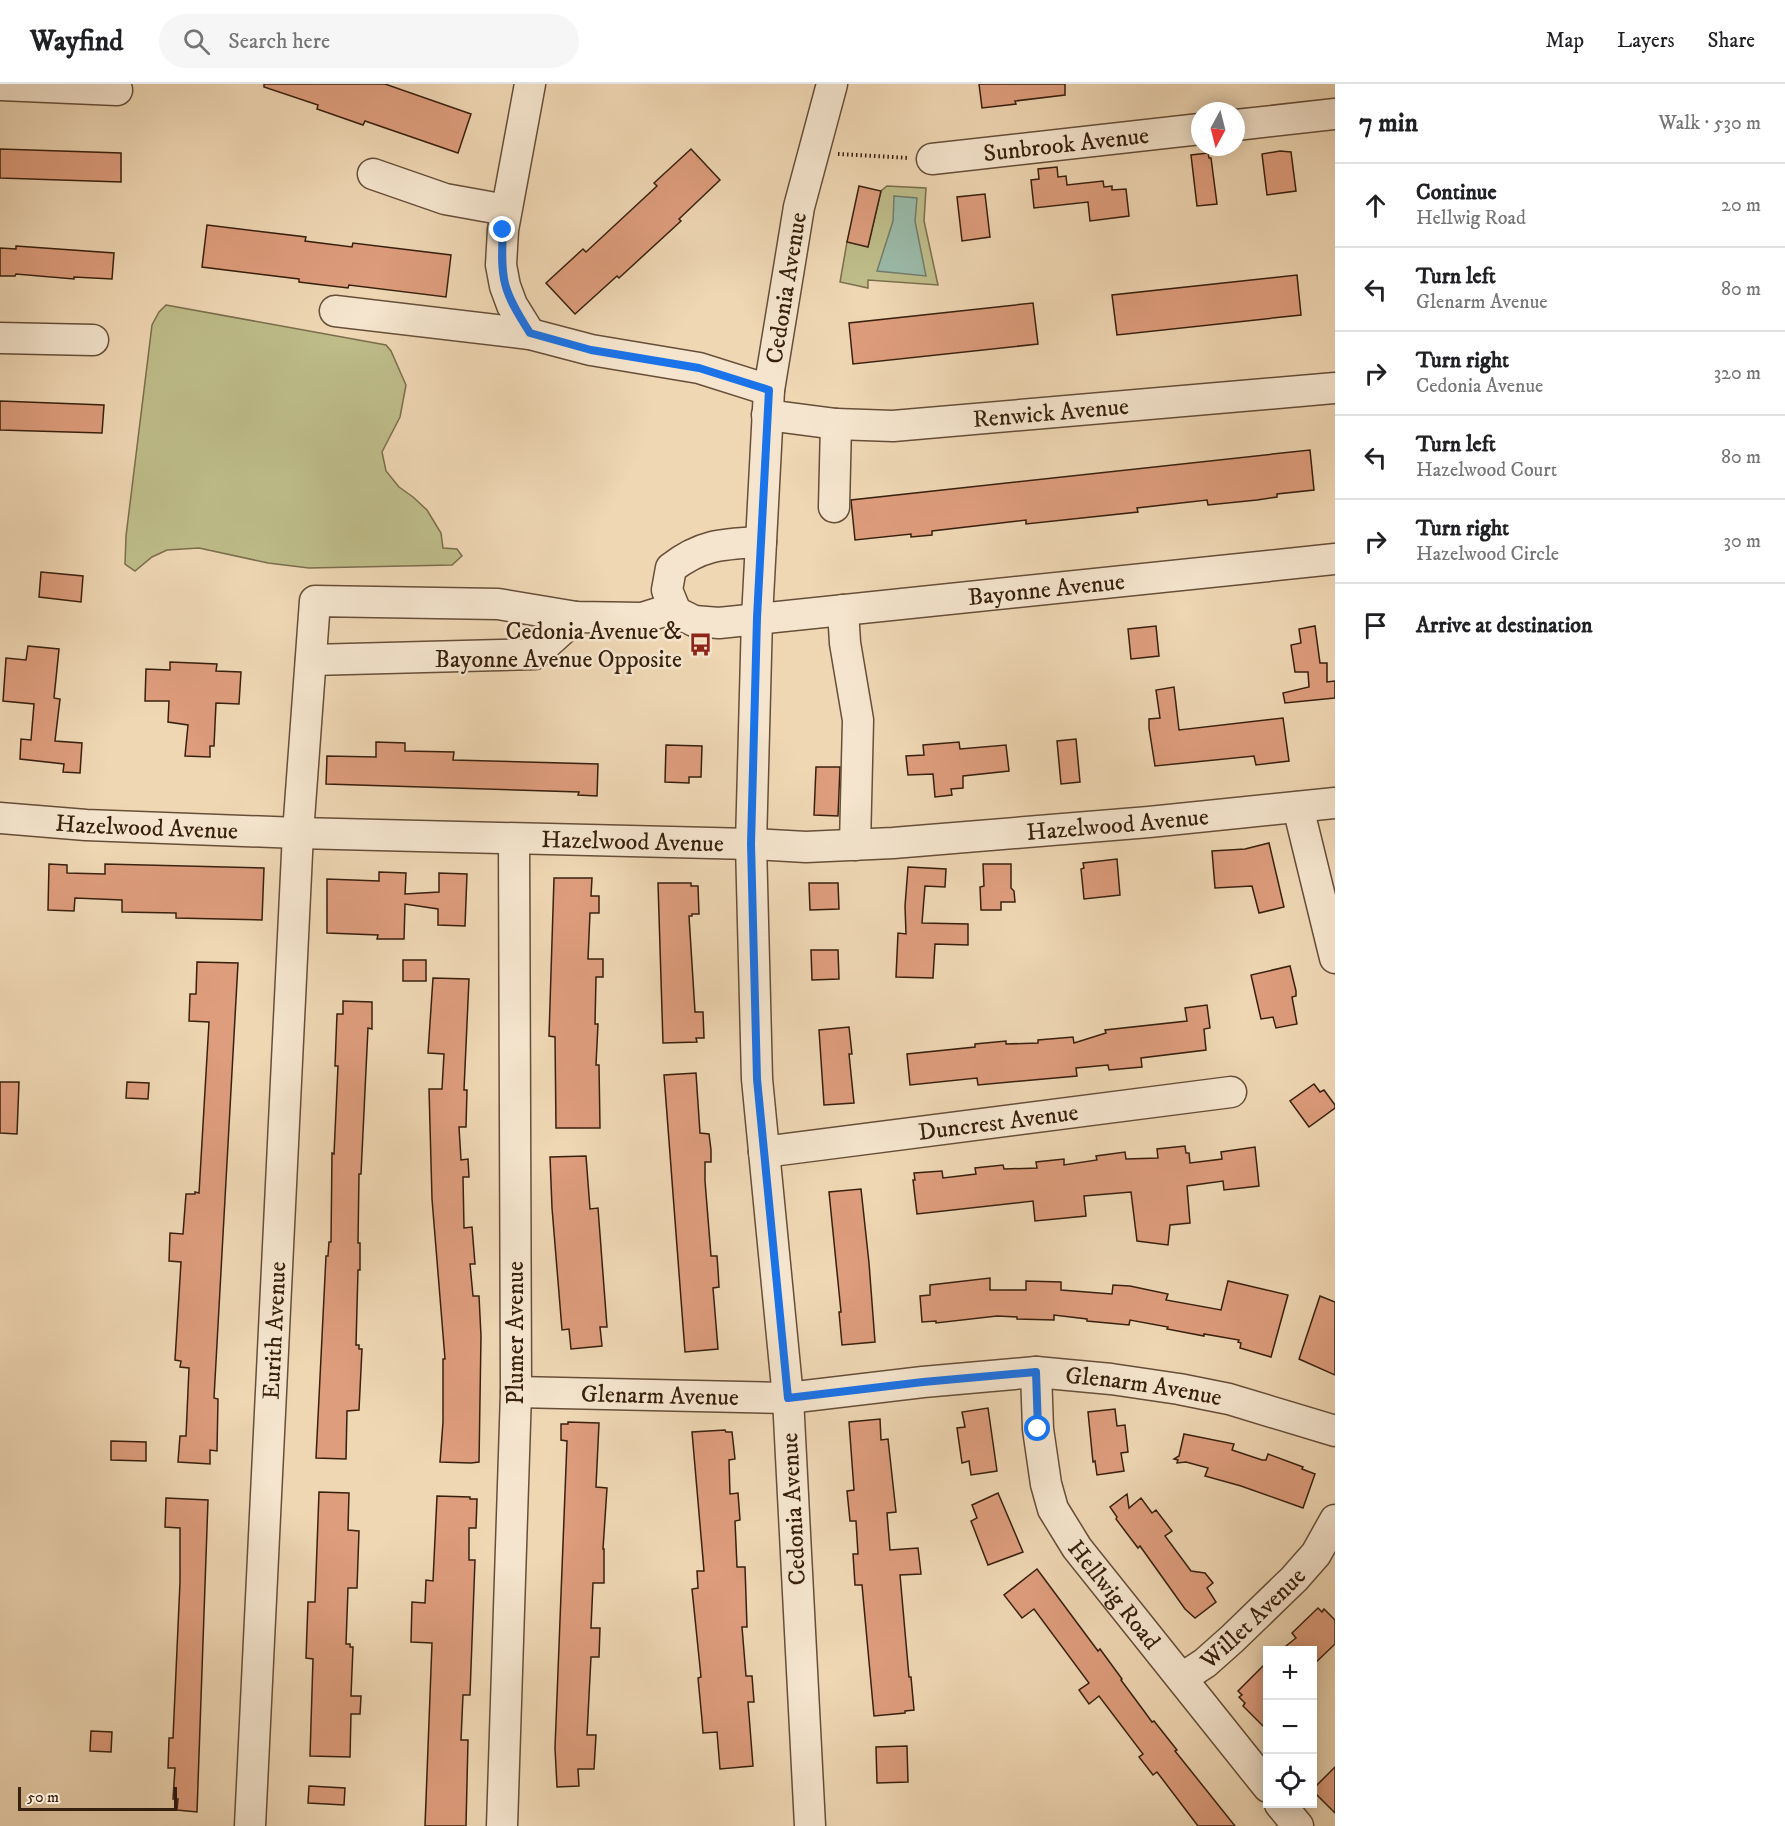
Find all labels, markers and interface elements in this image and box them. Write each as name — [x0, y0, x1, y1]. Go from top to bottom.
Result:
search box — [159, 14, 579, 68]
text: Wayfind — [30, 24, 123, 59]
icon: search — [180, 25, 213, 58]
text: Search here — [228, 28, 330, 55]
text: Map — [1545, 28, 1584, 54]
text: Layers — [1617, 28, 1675, 54]
text: Share — [1708, 28, 1755, 54]
north arrow — [1191, 102, 1245, 156]
text: 7 min — [1359, 107, 1418, 140]
text: Walk · 530 m — [1659, 111, 1761, 136]
street label: Sunbrook Avenue — [982, 121, 1151, 169]
text: Continue — [1416, 179, 1497, 206]
icon: ahead — [1359, 189, 1392, 222]
text: 20 m — [1721, 193, 1761, 218]
text: Hellwig Road — [1416, 206, 1526, 231]
street label: Cedonia Avenue — [760, 210, 814, 366]
route end — [489, 216, 515, 242]
text: Turn left — [1416, 263, 1496, 290]
icon: left — [1359, 273, 1392, 306]
text: 80 m — [1721, 277, 1761, 302]
text: Glenarm Avenue — [1416, 290, 1548, 315]
text: Turn right — [1416, 347, 1509, 374]
icon: right — [1359, 357, 1392, 390]
text: 320 m — [1714, 361, 1761, 386]
text: Cedonia Avenue — [1416, 374, 1543, 399]
street label: Renwick Avenue — [972, 392, 1130, 435]
text: Turn left — [1416, 431, 1496, 458]
icon: left — [1359, 441, 1392, 474]
text: 80 m — [1721, 445, 1761, 470]
text: Hazelwood Court — [1416, 458, 1557, 483]
text: Turn right — [1416, 515, 1509, 542]
icon: right — [1359, 525, 1392, 558]
text: 30 m — [1723, 529, 1761, 554]
text: Hazelwood Circle — [1416, 542, 1559, 567]
street label: Bayonne Avenue — [966, 567, 1126, 613]
icon: arrive — [1359, 609, 1392, 642]
text: Arrive at destination — [1416, 612, 1593, 639]
place label: Cedonia Avenue & Bayonne Avenue Opposite — [435, 617, 682, 675]
bus stop icon: Cedonia Avenue & Bayonne Avenue Opposite — [687, 632, 713, 658]
street label: Hazelwood Avenue — [1025, 802, 1210, 848]
street label: Hazelwood Avenue — [54, 809, 239, 847]
street label: Hazelwood Avenue — [541, 825, 724, 859]
street label: Duncrest Avenue — [916, 1098, 1080, 1148]
street label: Eurith Avenue — [257, 1261, 293, 1400]
street label: Plumer Avenue — [501, 1261, 531, 1405]
street label: Glenarm Avenue — [1064, 1361, 1224, 1413]
street label: Glenarm Avenue — [581, 1379, 739, 1413]
route start — [1024, 1415, 1050, 1441]
street label: Cedonia Avenue — [775, 1432, 813, 1586]
street label: Hellwig Road — [1061, 1534, 1166, 1656]
street label: Willet Avenue — [1194, 1562, 1313, 1677]
map controls — [1263, 1646, 1317, 1808]
button: + — [1263, 1646, 1317, 1700]
button: − — [1263, 1700, 1317, 1754]
button: locate — [1263, 1754, 1317, 1808]
scale bar — [18, 1784, 177, 1812]
text: 50 m — [27, 1787, 59, 1807]

